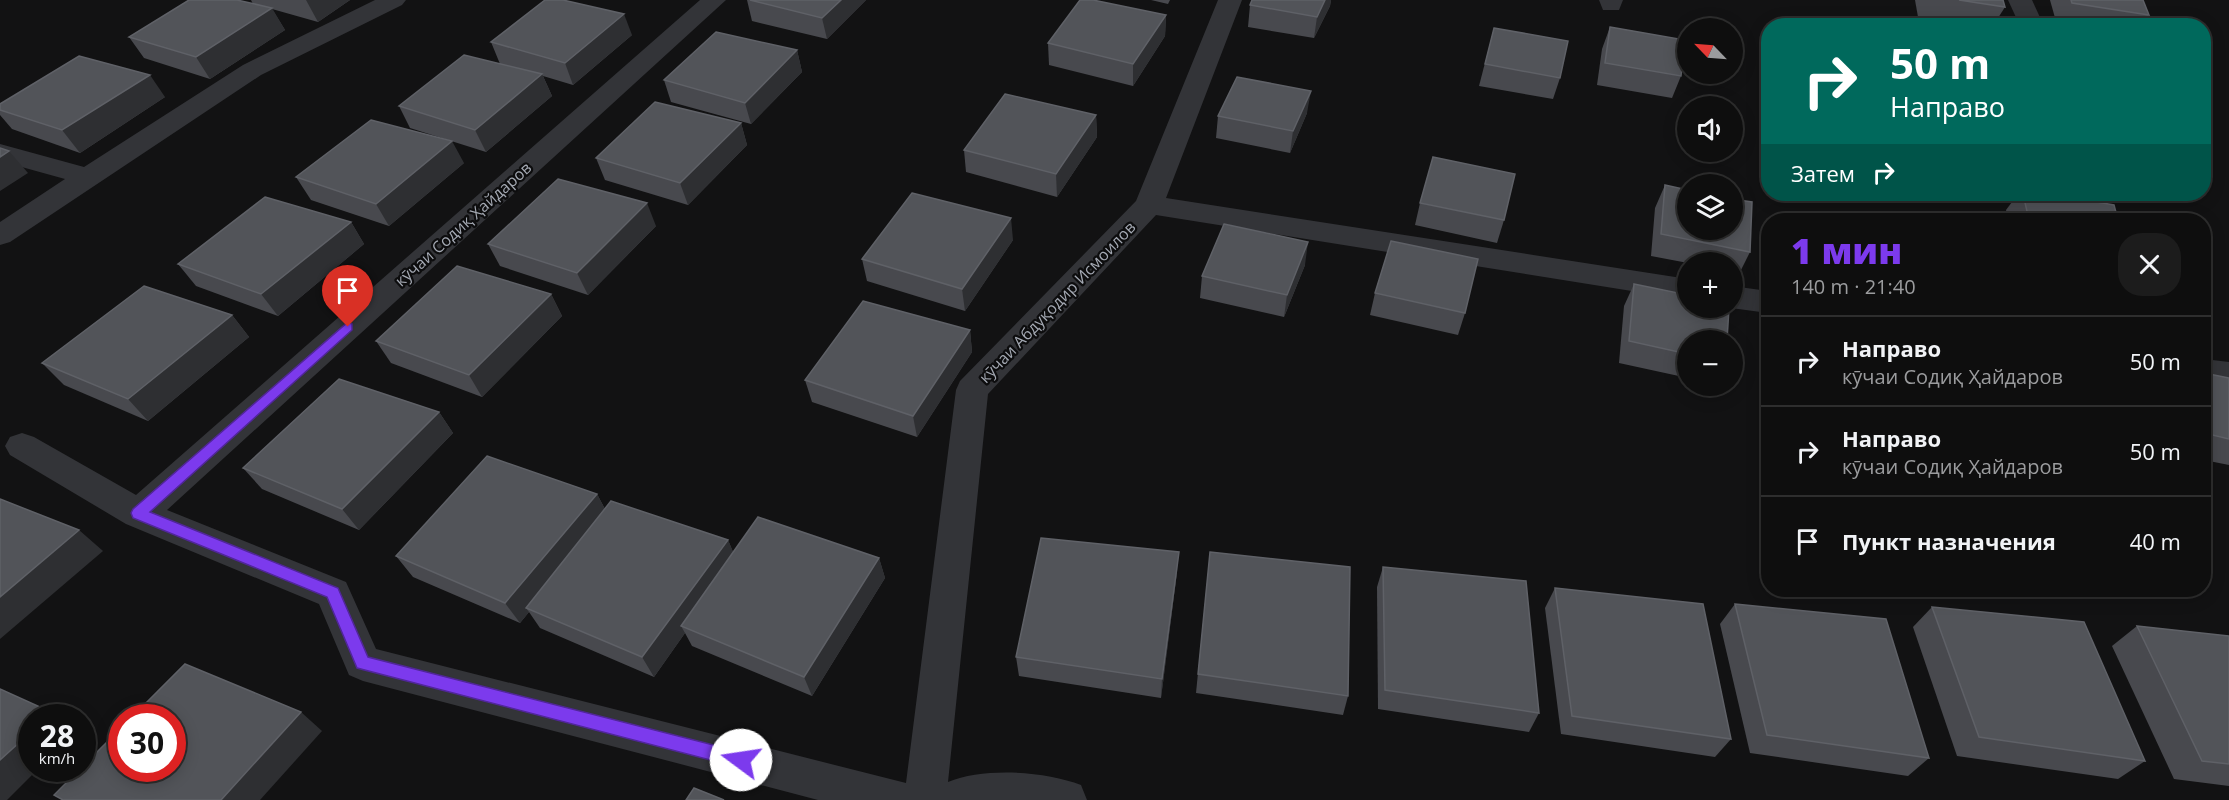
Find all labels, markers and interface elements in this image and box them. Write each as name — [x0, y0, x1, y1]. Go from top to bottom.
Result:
north arrow — [1677, 18, 1743, 84]
map controls — [1677, 18, 1743, 396]
text: 50 m — [1890, 34, 1990, 91]
icon: right — [1791, 42, 1869, 120]
text: Направо — [1890, 88, 2005, 125]
button: sound — [1677, 96, 1743, 162]
icon: right — [1867, 156, 1900, 189]
street label: кӯчаи Содиқ Ҳайдаров — [390, 157, 536, 291]
text: Затем — [1791, 158, 1855, 188]
button: layers — [1677, 174, 1743, 240]
street label: кӯчаи Абдуқодир Исмоилов — [974, 216, 1140, 388]
text: 1 мин — [1791, 226, 1902, 275]
button: close — [2118, 233, 2181, 296]
button: + — [1677, 252, 1743, 318]
pin — [322, 265, 373, 327]
text: 140 m · 21:40 — [1791, 273, 1916, 300]
icon: arrive — [331, 274, 364, 307]
button: − — [1677, 330, 1743, 396]
text: Направо — [1842, 333, 1941, 363]
icon: right — [1791, 345, 1824, 378]
text: 50 m — [2130, 346, 2181, 376]
text: кӯчаи Содиқ Ҳайдаров — [1842, 363, 2063, 390]
text: Направо — [1842, 423, 1941, 453]
icon: right — [1791, 435, 1824, 468]
text: 50 m — [2130, 436, 2181, 466]
text: кӯчаи Содиқ Ҳайдаров — [1842, 453, 2063, 480]
icon: arrive — [1791, 525, 1824, 558]
text: Пункт назначения — [1842, 526, 2056, 556]
text: 40 m — [2130, 526, 2181, 556]
speed limit sign: 30 — [108, 704, 186, 782]
text: 28 — [40, 715, 74, 756]
position arrow — [709, 728, 773, 792]
text: km/h — [39, 748, 75, 768]

